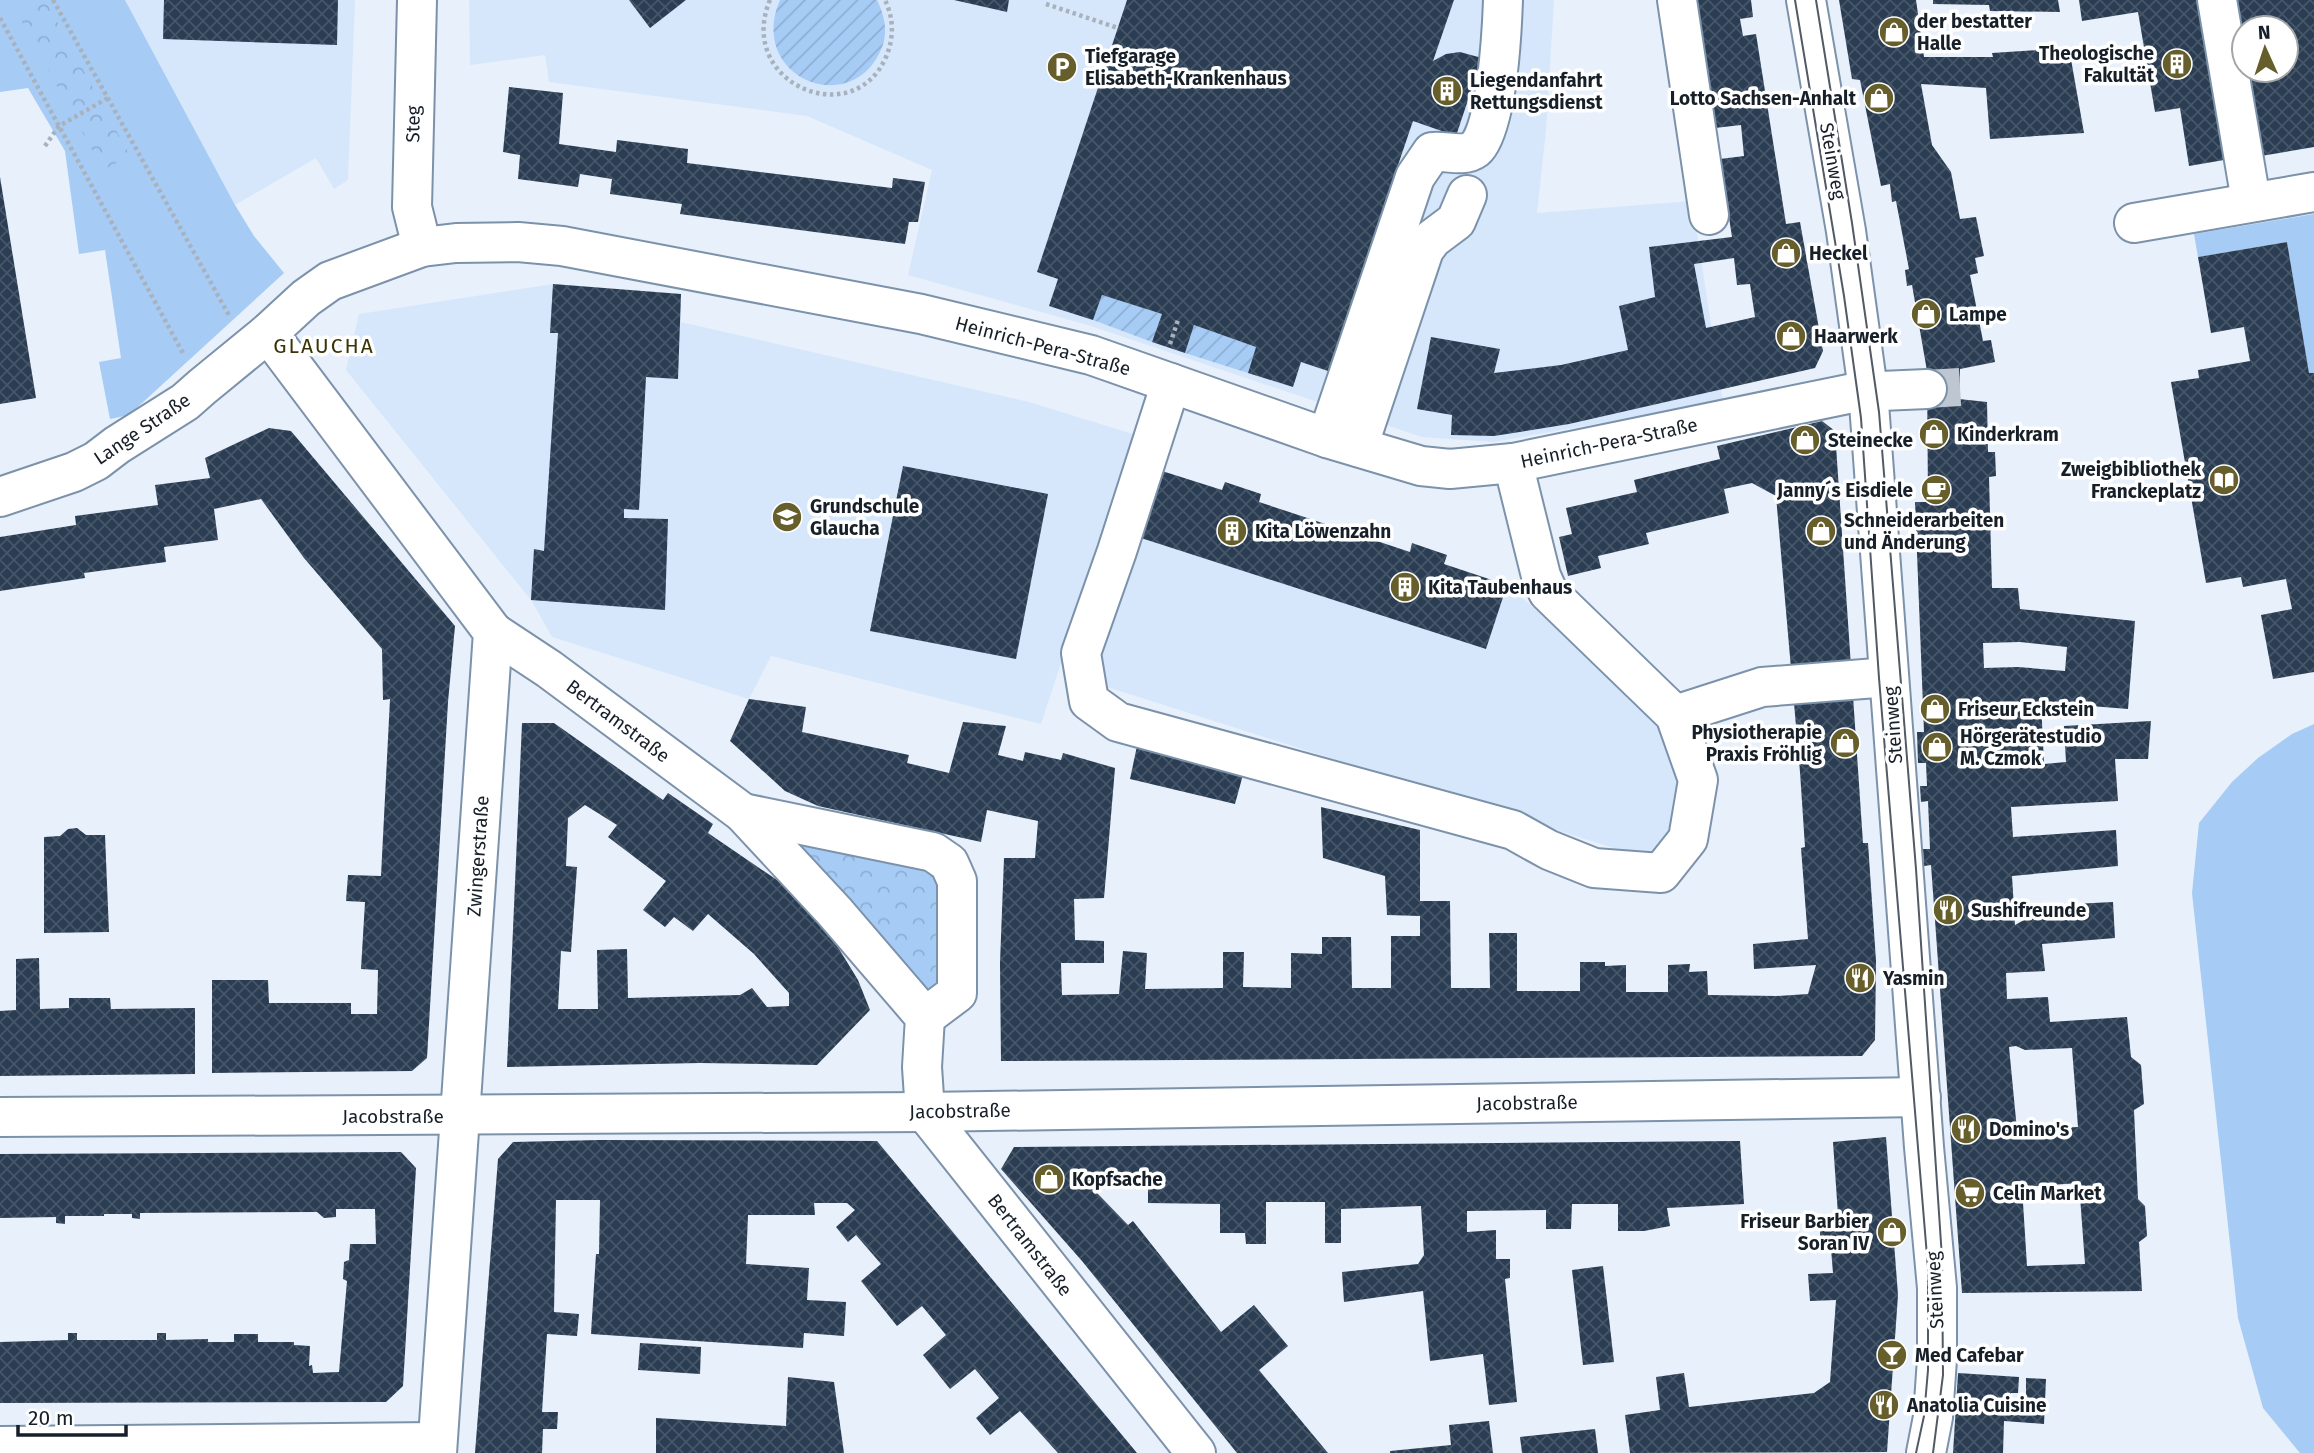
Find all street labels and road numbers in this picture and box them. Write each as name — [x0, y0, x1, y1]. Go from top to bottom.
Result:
street label: Steg — [401, 105, 425, 143]
street label: Steinweg — [1815, 121, 1851, 201]
street label: Heinrich-Pera-Straße — [953, 312, 1133, 380]
street label: Lange Straße — [89, 388, 195, 470]
street label: Heinrich-Pera-Straße — [1518, 413, 1700, 473]
street label: Bertramstraße — [562, 675, 674, 767]
street label: Steinweg — [1879, 685, 1907, 765]
street label: Zwingerstraße — [462, 795, 494, 917]
street label: Jacobstraße — [1476, 1091, 1578, 1115]
street label: Jacobstraße — [909, 1099, 1011, 1123]
street label: Jacobstraße — [342, 1105, 444, 1128]
street label: Bertramstraße — [983, 1189, 1077, 1301]
street label: Steinweg — [1921, 1251, 1949, 1329]

